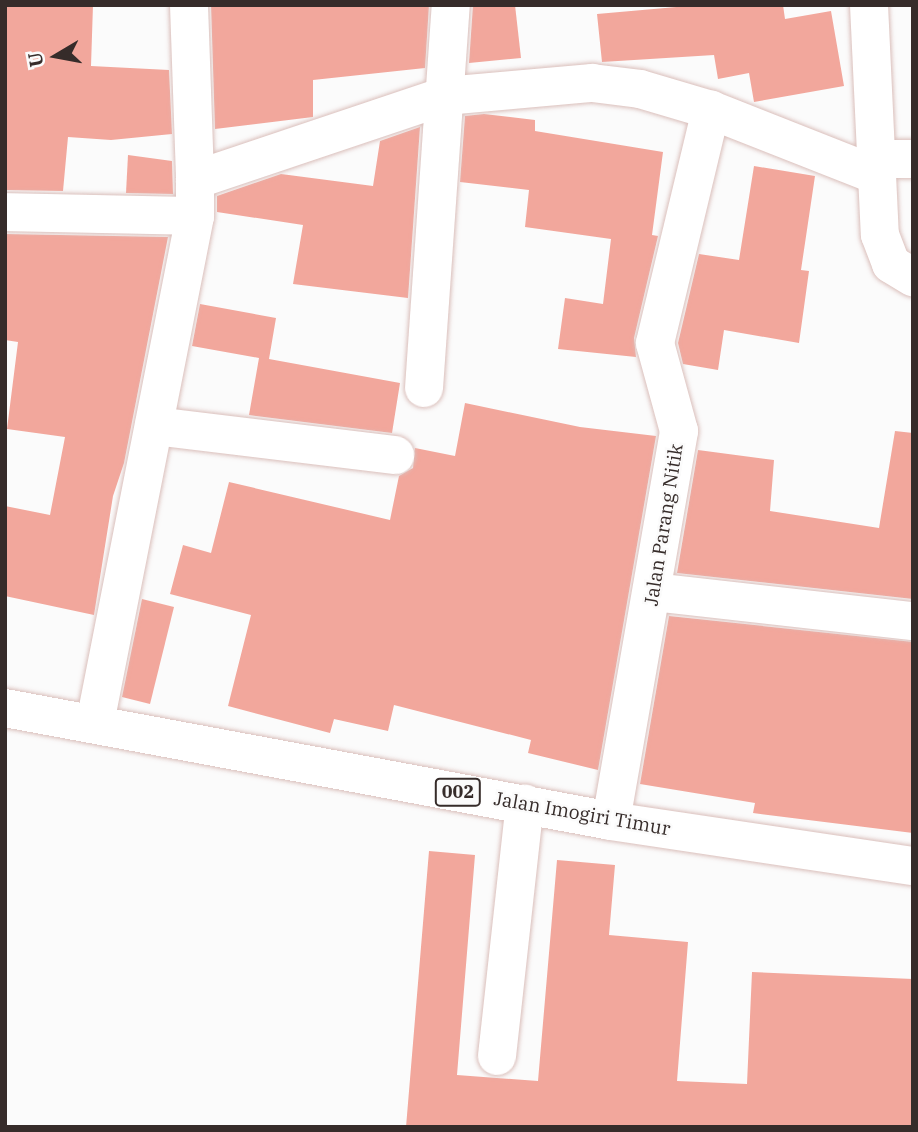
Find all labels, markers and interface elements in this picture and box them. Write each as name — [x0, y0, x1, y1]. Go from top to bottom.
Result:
north arrow — [21, 21, 91, 91]
text: U — [22, 50, 48, 69]
street label: Jalan Parang Nitik — [640, 442, 688, 608]
road number: 002 — [434, 778, 482, 806]
street label: Jalan Imogiri Timur — [492, 787, 672, 841]

